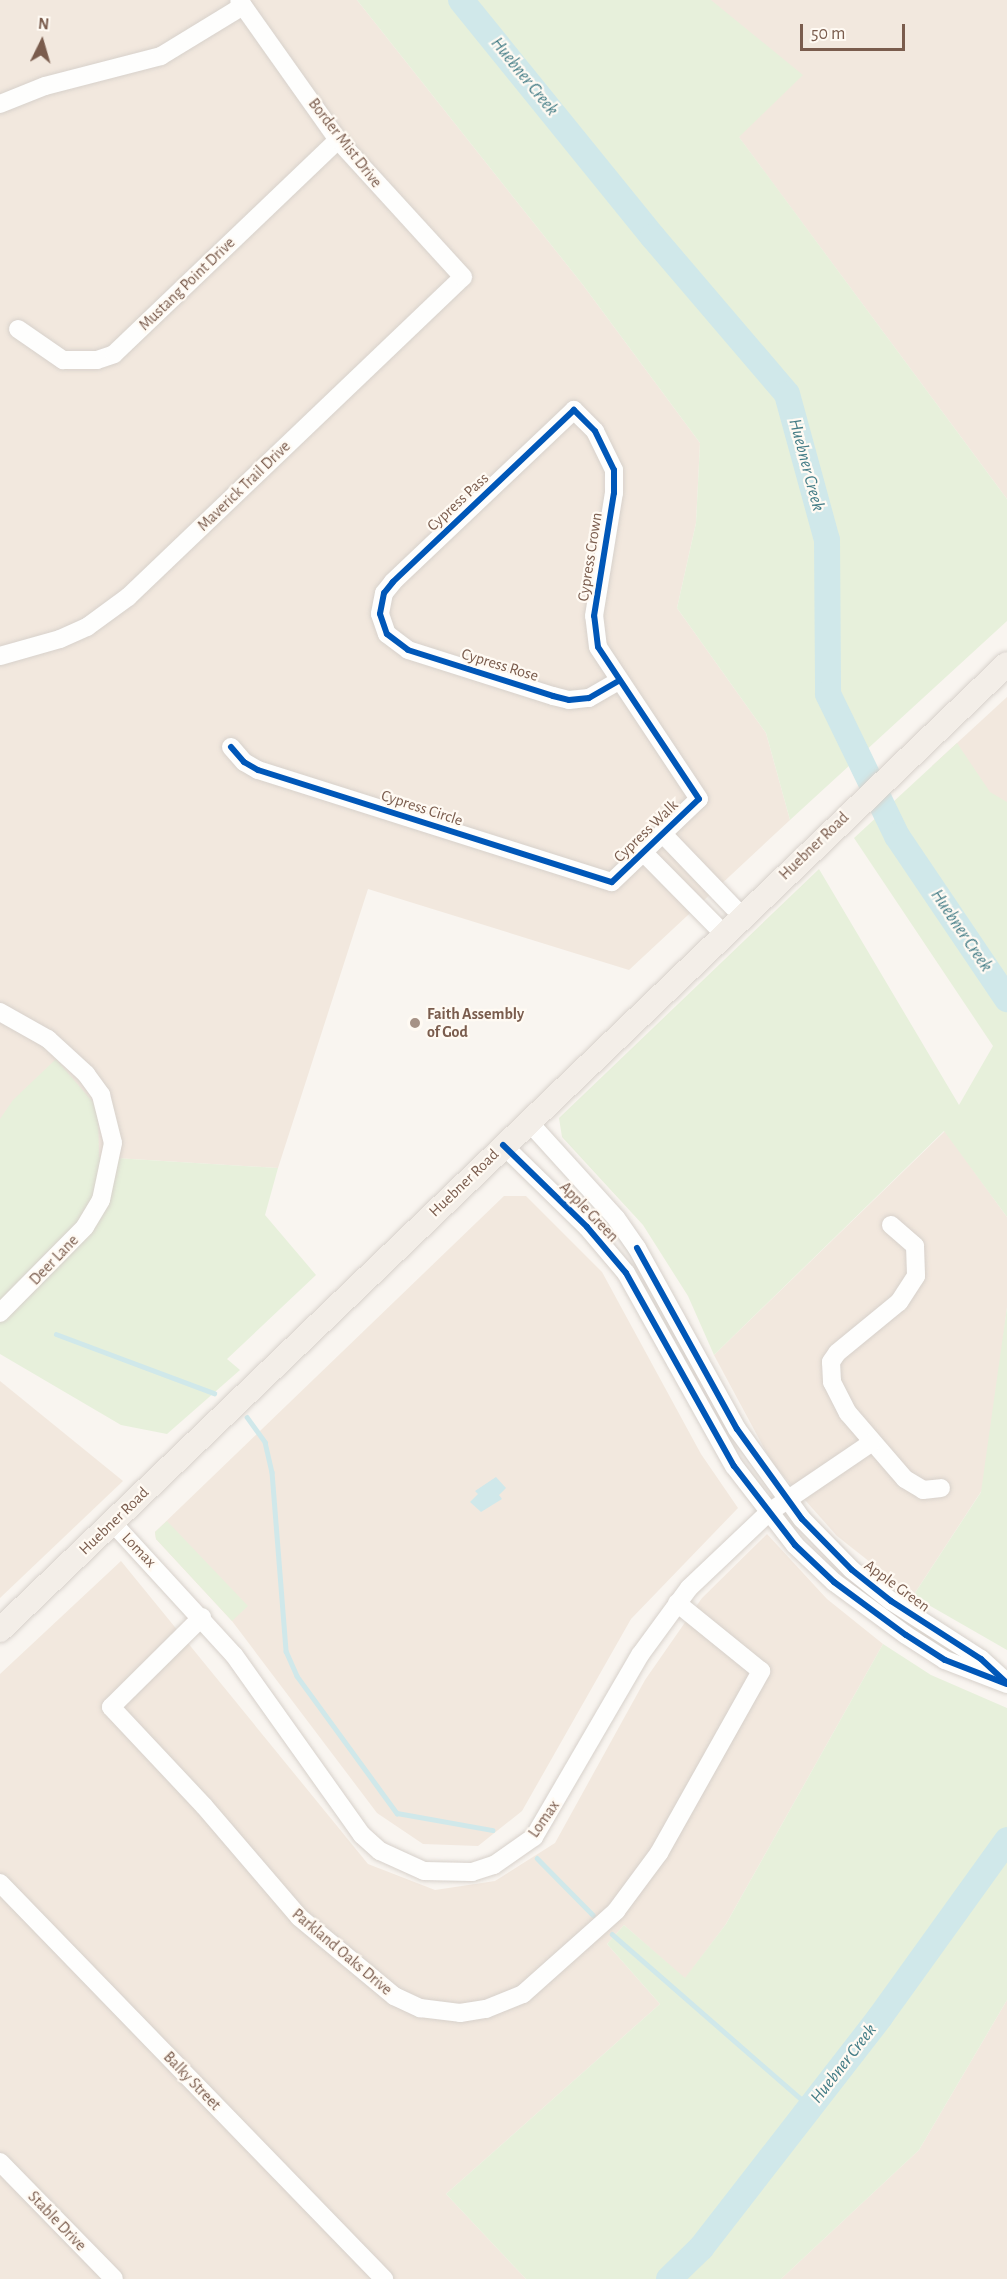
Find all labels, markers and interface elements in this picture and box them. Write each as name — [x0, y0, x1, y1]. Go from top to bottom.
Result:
north arrow — [12, 12, 72, 72]
scale bar — [803, 12, 908, 50]
text: N — [37, 16, 50, 33]
text: 50 m — [811, 25, 845, 43]
water label: Huebner Creek — [486, 33, 562, 121]
street label: Border Mist Drive — [304, 94, 386, 192]
street label: Mustang Point Drive — [135, 233, 239, 335]
water label: Huebner Creek — [783, 416, 829, 514]
street label: Maverick Trail Drive — [194, 437, 294, 535]
street label: Cypress Pass — [423, 469, 493, 535]
street label: Cypress Crown — [573, 511, 607, 603]
street label: Cypress Rose — [459, 644, 541, 686]
street label: Cypress Circle — [379, 786, 465, 830]
street label: Cypress Walk — [610, 796, 682, 866]
street label: Huebner Road — [775, 808, 853, 884]
water label: Huebner Creek — [926, 886, 996, 976]
place label: Faith Assembly of God — [427, 1004, 524, 1042]
marker: Faith Assembly of God — [408, 1016, 422, 1030]
street label: Huebner Road — [425, 1145, 503, 1221]
street label: Apple Green — [555, 1178, 623, 1246]
street label: Deer Lane — [25, 1231, 83, 1289]
street label: Huebner Road — [75, 1483, 153, 1559]
street label: Lomax — [118, 1528, 160, 1572]
street label: Apple Green — [860, 1556, 934, 1616]
street label: Lomax — [524, 1797, 564, 1841]
street label: Parkland Oaks Drive — [288, 1905, 396, 1999]
water label: Huebner Creek — [806, 2020, 882, 2108]
street label: Balky Street — [159, 2048, 225, 2114]
street label: Stable Drive — [24, 2187, 90, 2255]

